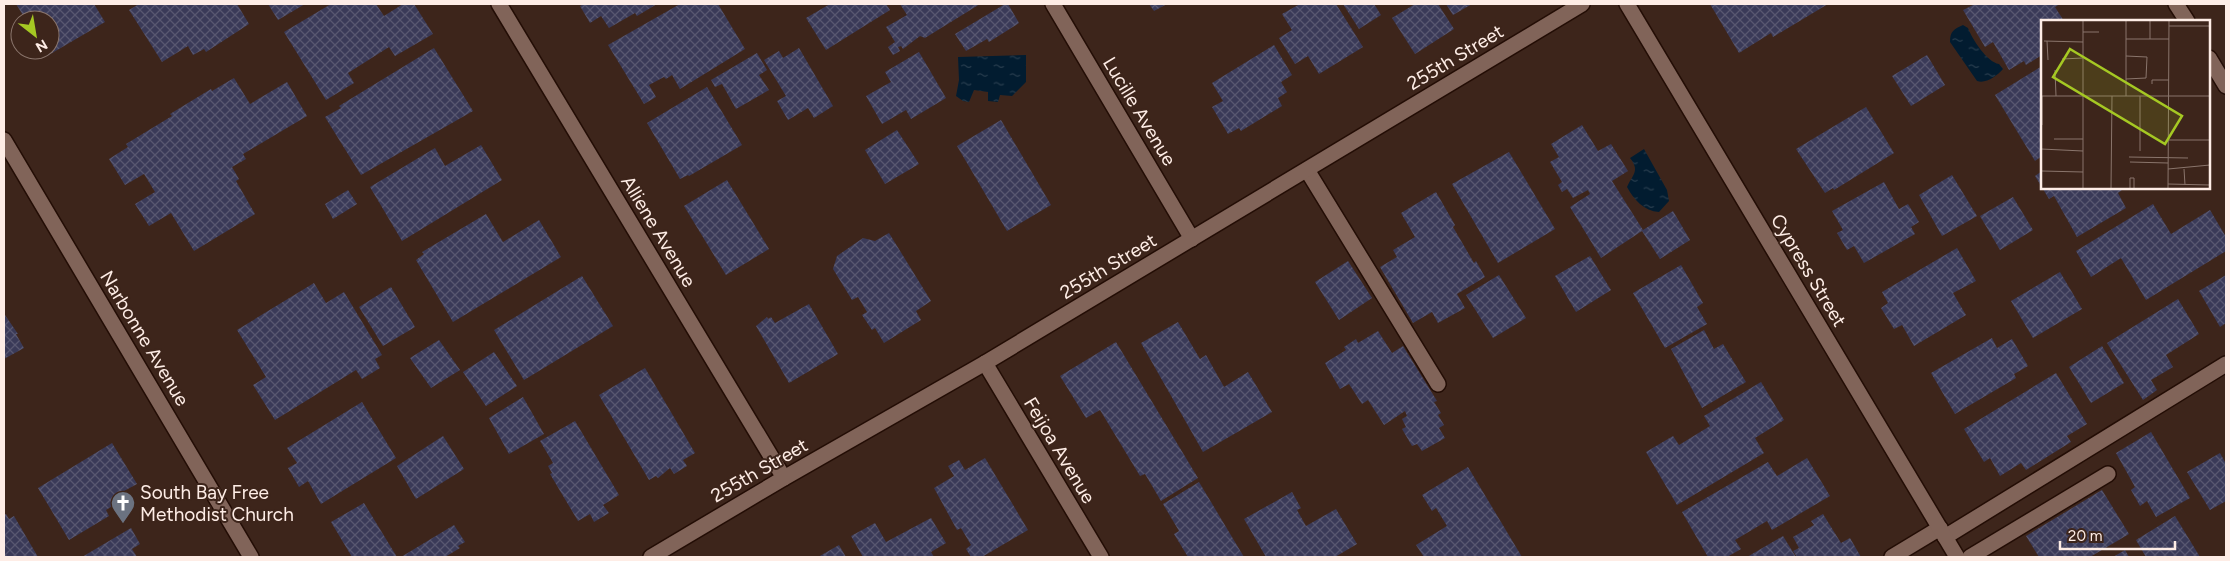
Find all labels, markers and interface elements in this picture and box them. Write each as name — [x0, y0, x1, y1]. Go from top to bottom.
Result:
north arrow — [10, 10, 60, 60]
street label: 255th Street — [1403, 20, 1508, 95]
inset map — [2041, 20, 2210, 189]
text: N — [32, 36, 50, 56]
street label: Lucille Avenue — [1098, 53, 1181, 170]
street label: Alliene Avenue — [616, 171, 701, 291]
street label: Cypress Street — [1766, 210, 1851, 331]
street label: 255th Street — [1056, 229, 1161, 304]
street label: Narbonne Avenue — [95, 267, 194, 410]
street label: Feijoa Avenue — [1019, 393, 1100, 508]
street label: 255th Street — [707, 433, 812, 507]
place label: South Bay Free Methodist Church — [140, 481, 294, 526]
church icon: South Bay Free Methodist Church — [110, 490, 136, 524]
scale bar — [2060, 518, 2175, 550]
text: 20 m — [2068, 527, 2102, 545]

